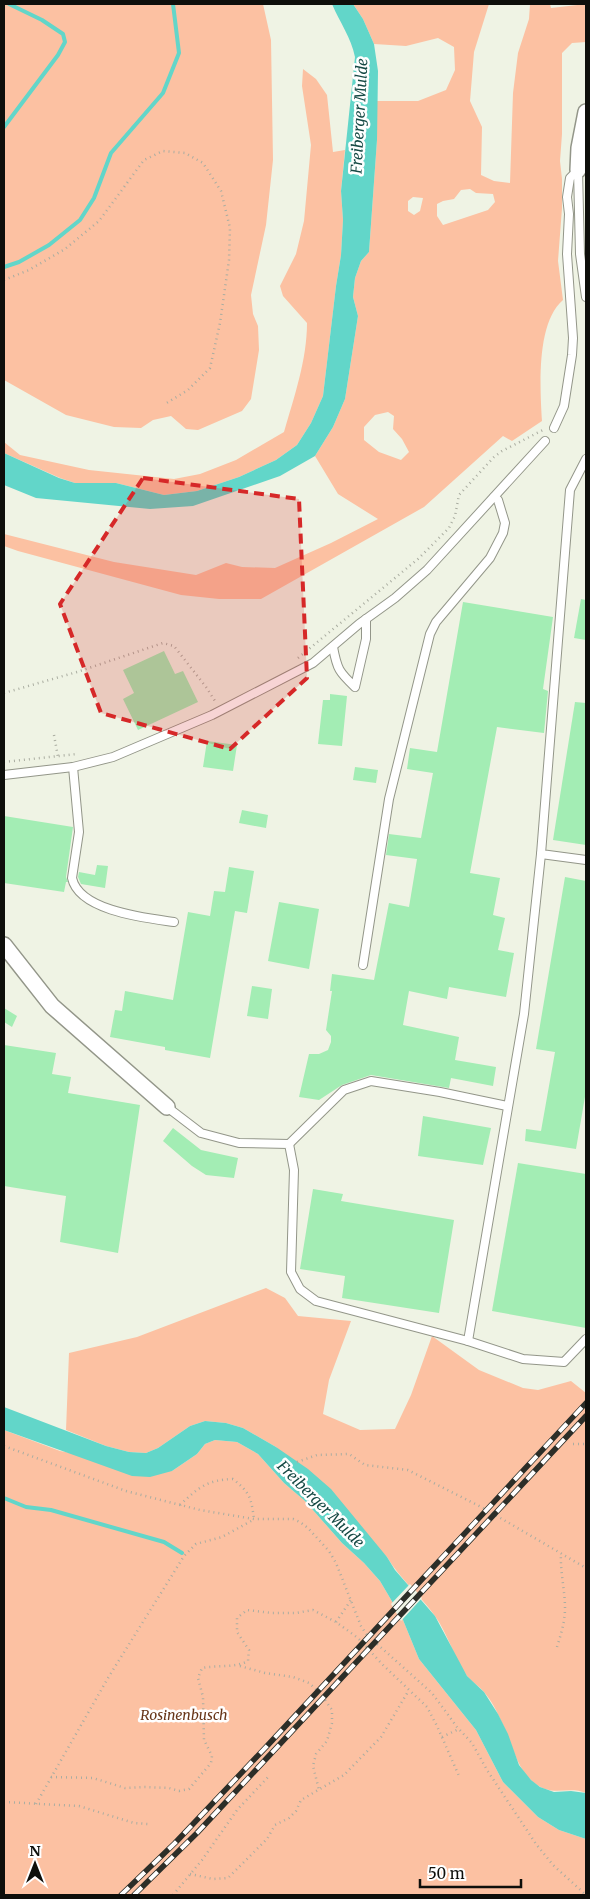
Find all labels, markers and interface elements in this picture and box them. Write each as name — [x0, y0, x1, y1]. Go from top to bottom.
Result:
water label: Freiberger Mulde — [346, 57, 372, 175]
water label: Freiberger Mulde — [273, 1456, 369, 1552]
park label: Rosinenbusch — [140, 1706, 228, 1724]
north arrow — [10, 1839, 60, 1889]
text: N — [29, 1842, 41, 1860]
scale bar — [420, 1856, 521, 1888]
text: 50 m — [428, 1864, 465, 1883]

